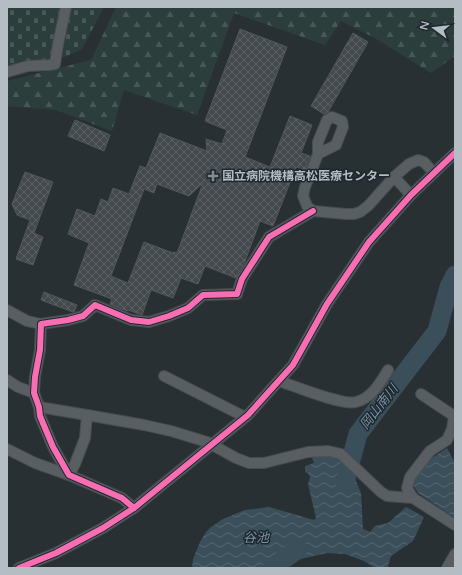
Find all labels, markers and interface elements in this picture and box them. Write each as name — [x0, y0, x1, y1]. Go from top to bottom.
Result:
north arrow — [414, 8, 454, 48]
text: N — [417, 20, 432, 31]
place label: 国立病院機構高松医療センター — [222, 169, 390, 183]
marker: 国立病院機構高松医療センター — [207, 170, 219, 182]
water label: 岡山南川 — [357, 380, 403, 432]
water label: 谷池 — [243, 530, 271, 546]

